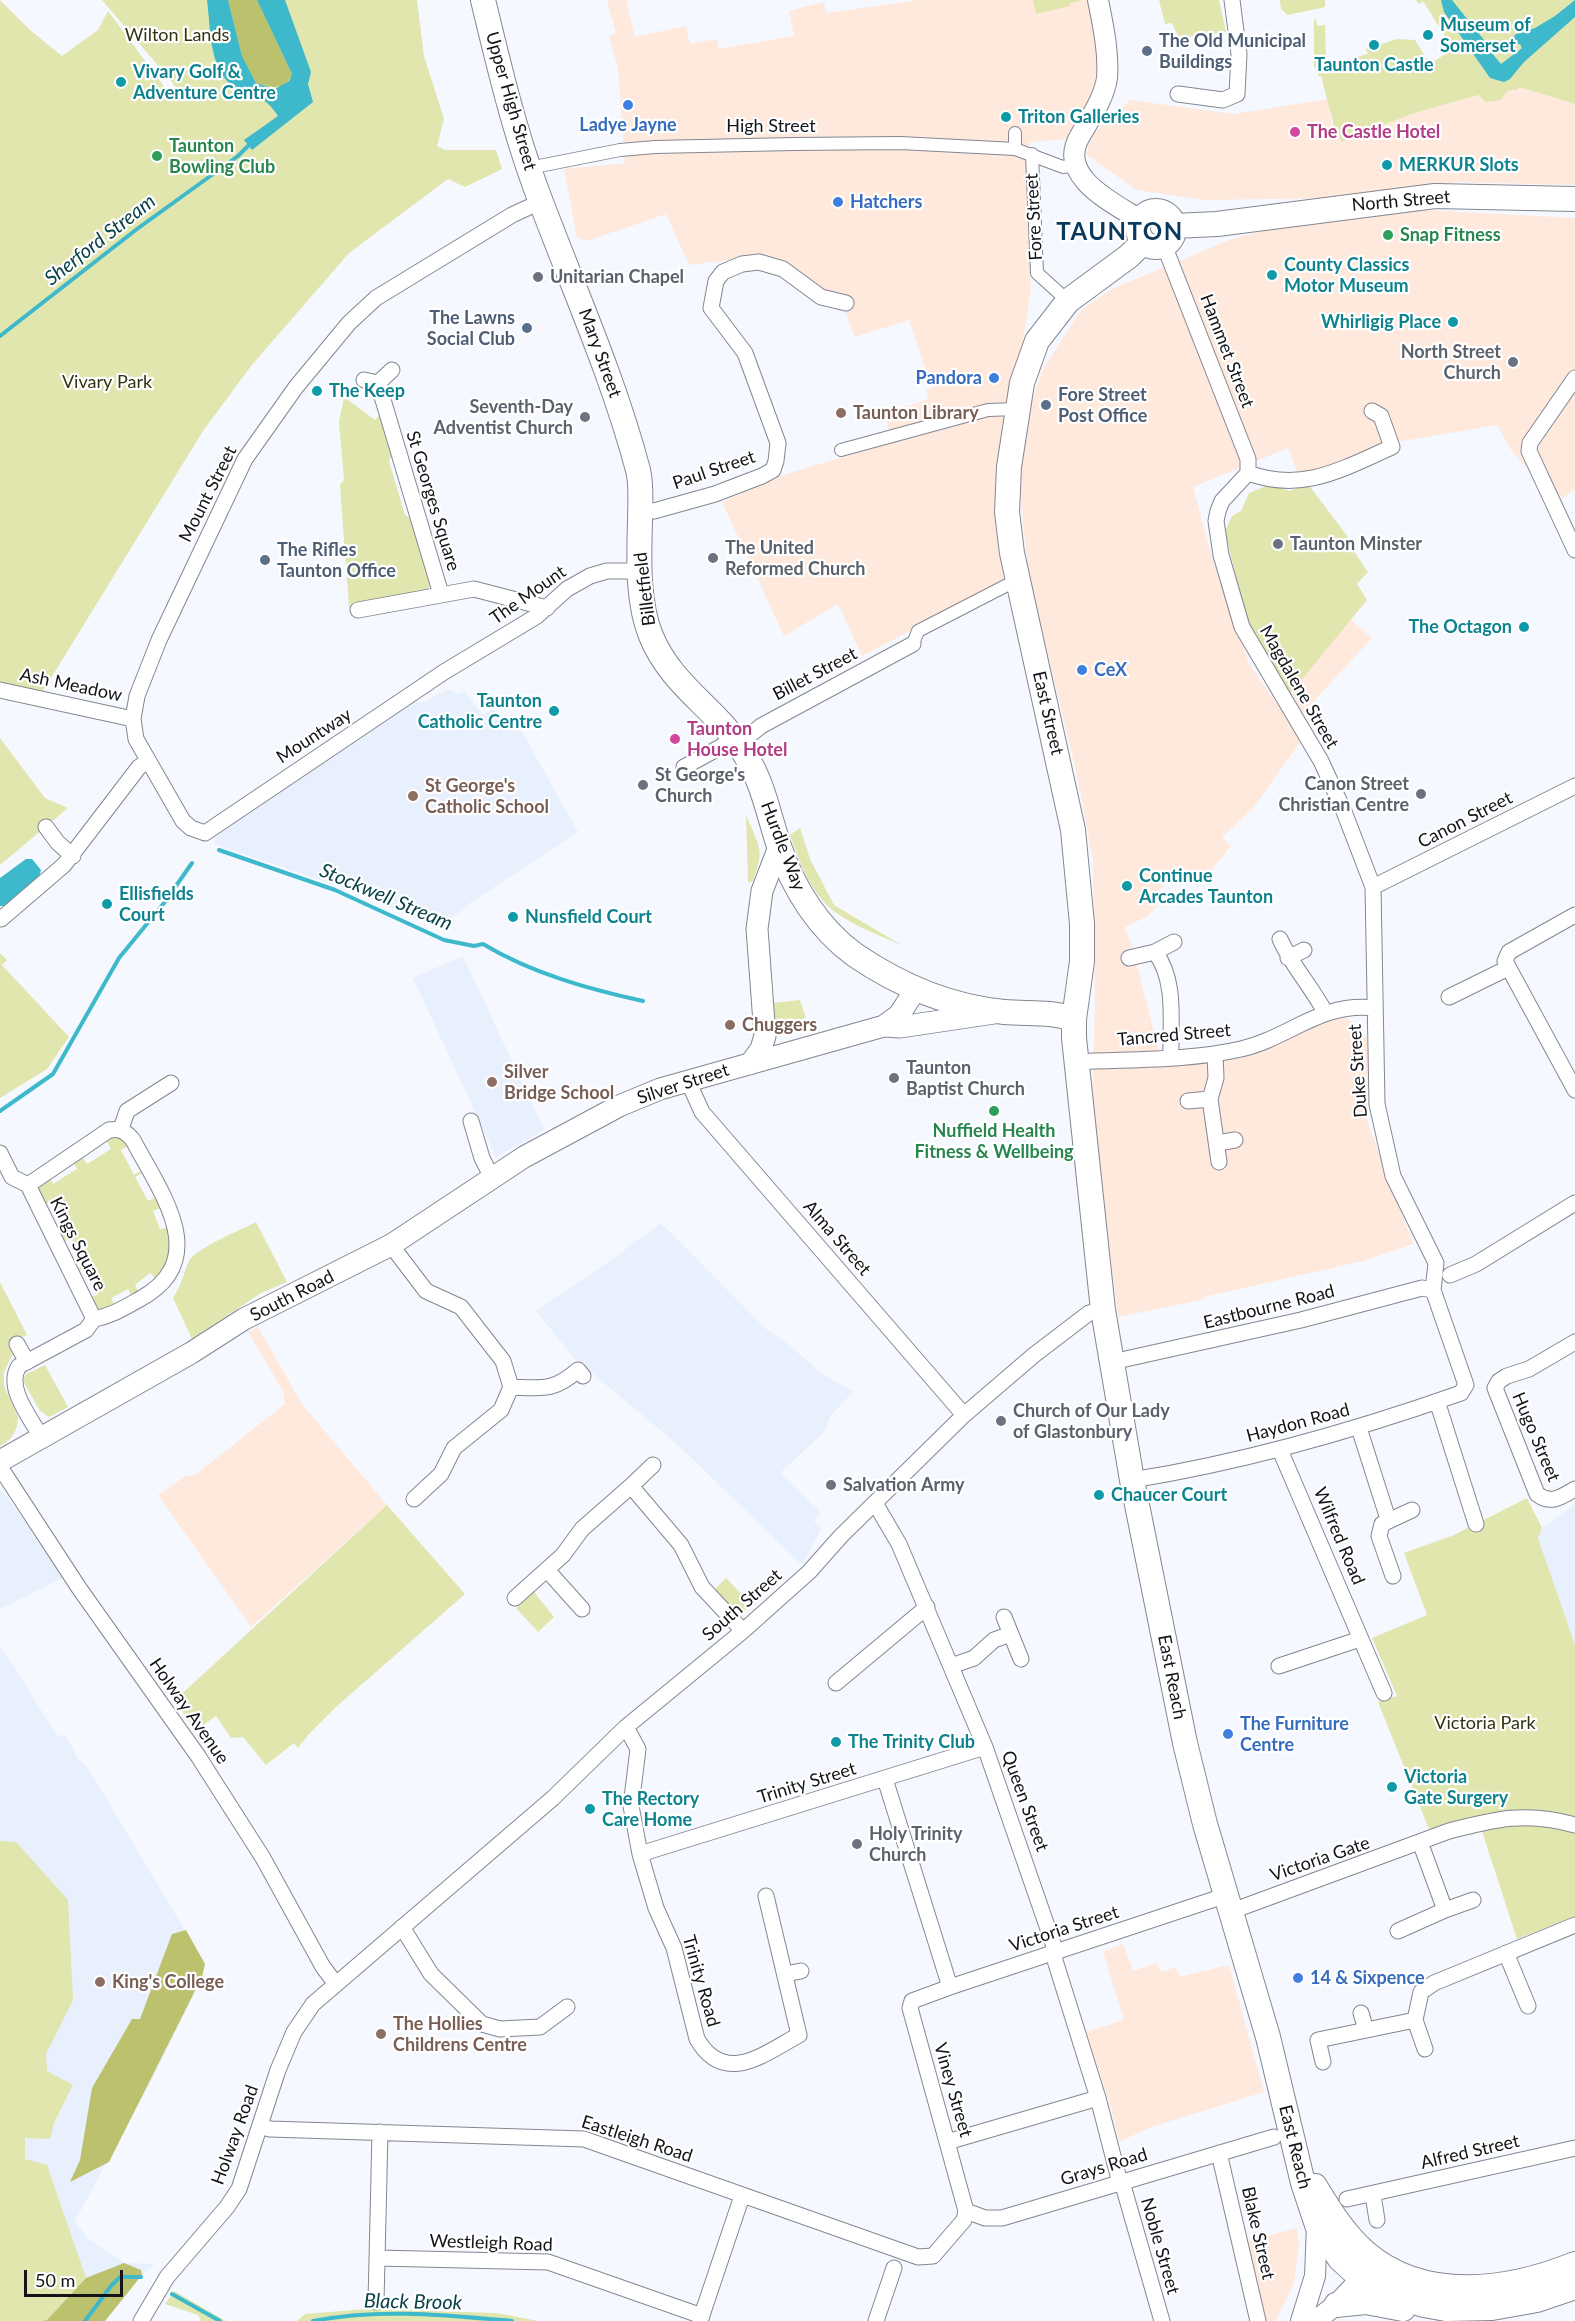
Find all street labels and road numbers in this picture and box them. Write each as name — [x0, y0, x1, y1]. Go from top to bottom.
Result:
street label: Upper High Street — [481, 29, 541, 173]
street label: High Street — [726, 115, 816, 137]
street label: Fore Street — [1021, 173, 1047, 261]
street label: North Street — [1351, 186, 1451, 216]
street label: Hammet Street — [1195, 291, 1259, 411]
street label: Mary Street — [574, 306, 626, 400]
street label: St Georges Square — [401, 428, 465, 574]
street label: Mount Street — [175, 442, 241, 546]
street label: Paul Street — [670, 446, 758, 494]
street label: Billetfield — [630, 551, 660, 627]
street label: The Mount — [486, 561, 570, 629]
street label: Magdalene Street — [1255, 621, 1343, 753]
street label: Billet Street — [769, 643, 861, 705]
street label: Ash Meadow — [18, 664, 124, 706]
street label: East Street — [1028, 669, 1068, 757]
street label: Mountway — [272, 704, 356, 768]
street label: Canon Street — [1414, 787, 1516, 853]
street label: Hurdle Way — [756, 798, 810, 894]
street label: Tancred Street — [1116, 1019, 1232, 1051]
street label: Duke Street — [1344, 1024, 1372, 1118]
street label: Silver Street — [634, 1059, 732, 1109]
street label: Kings Square — [45, 1193, 111, 1295]
street label: Alma Street — [799, 1196, 875, 1280]
street label: South Road — [247, 1266, 337, 1326]
street label: Eastbourne Road — [1201, 1280, 1337, 1334]
street label: Hugo Street — [1507, 1389, 1565, 1485]
street label: Haydon Road — [1244, 1399, 1352, 1447]
street label: Wilfred Road — [1309, 1484, 1369, 1588]
street label: South Street — [698, 1565, 786, 1645]
street label: East Reach — [1153, 1633, 1191, 1721]
street label: Holway Avenue — [145, 1654, 233, 1768]
street label: Queen Street — [997, 1748, 1053, 1854]
street label: Trinity Street — [755, 1758, 859, 1808]
street label: Victoria Gate — [1267, 1832, 1373, 1886]
street label: Victoria Street — [1007, 1901, 1121, 1957]
street label: Trinity Road — [678, 1933, 724, 2029]
street label: Viney Street — [929, 2040, 977, 2140]
street label: Holway Road — [207, 2082, 263, 2188]
street label: East Reach — [1274, 2103, 1316, 2191]
street label: Eastleigh Road — [579, 2111, 695, 2167]
street label: Alfred Street — [1419, 2130, 1521, 2174]
street label: Grays Road — [1058, 2144, 1150, 2190]
street label: Blake Street — [1237, 2184, 1279, 2282]
street label: Noble Street — [1136, 2195, 1184, 2297]
street label: Westleigh Road — [429, 2230, 553, 2256]

